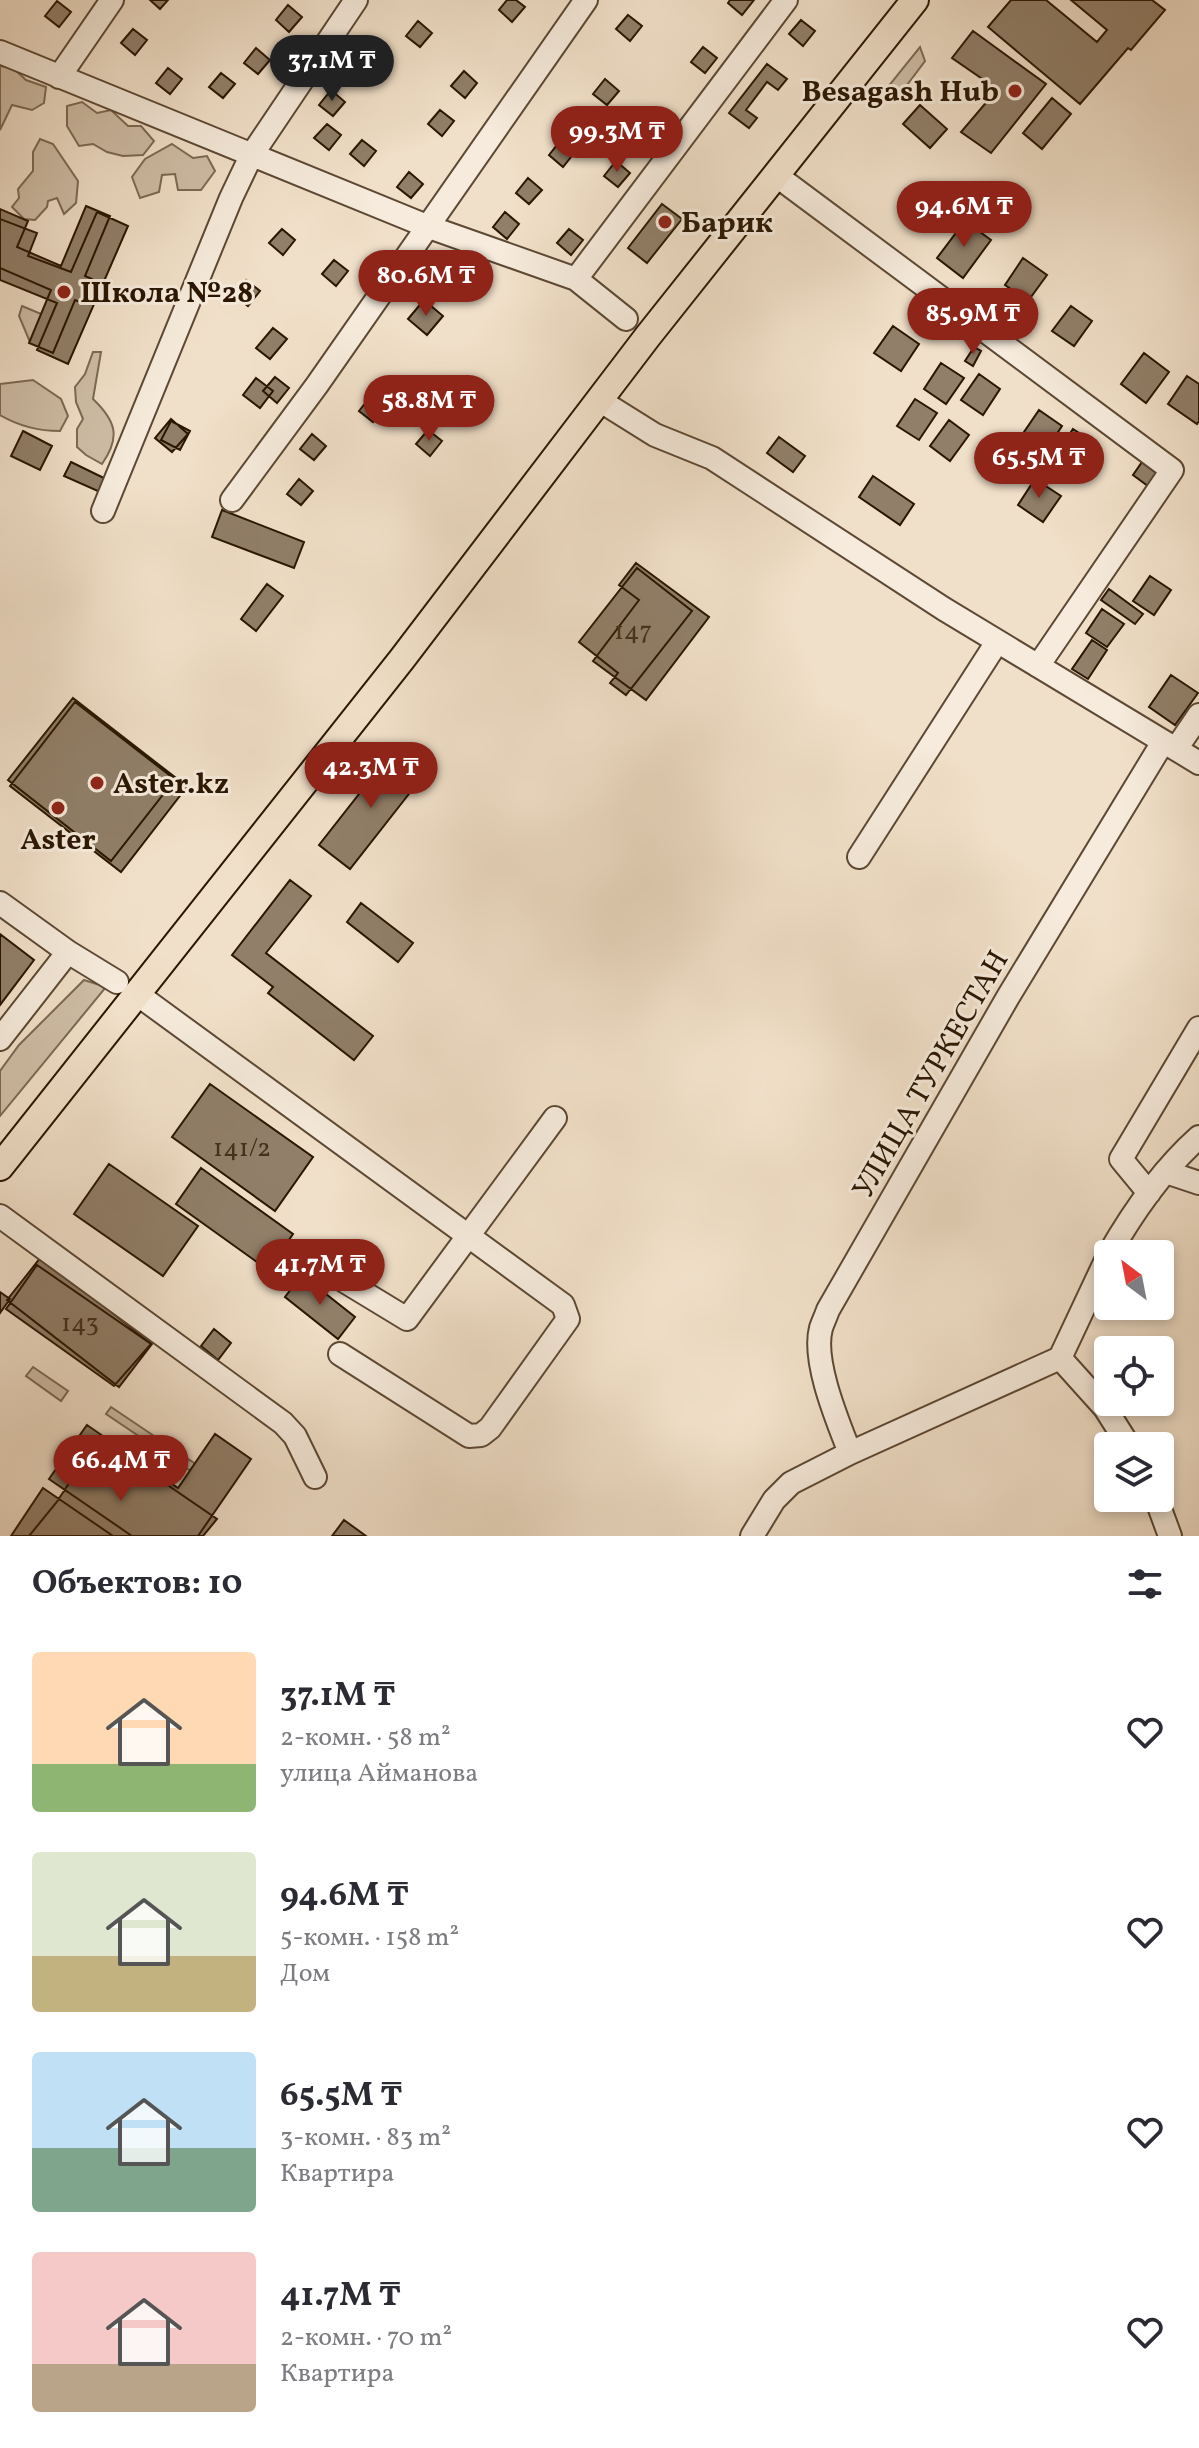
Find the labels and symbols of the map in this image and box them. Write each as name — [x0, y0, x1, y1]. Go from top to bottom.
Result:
pin: 37.1M ₸ — [258, 35, 406, 103]
place label: Besagash Hub — [801, 72, 999, 114]
marker: Besagash Hub — [1006, 82, 1024, 100]
pin: 99.3M ₸ — [543, 106, 691, 174]
pin: 94.6M ₸ — [890, 181, 1038, 249]
place label: Барик — [681, 203, 773, 245]
marker: Барик — [656, 213, 674, 231]
pin: 80.6M ₸ — [352, 250, 500, 318]
place label: Школа №28 — [80, 273, 253, 315]
marker: Школа №28 — [55, 283, 73, 301]
pin: 85.9M ₸ — [899, 288, 1047, 356]
pin: 58.8M ₸ — [355, 375, 503, 443]
pin: 65.5M ₸ — [965, 432, 1113, 500]
house number: 147 — [614, 614, 652, 650]
pin: 42.3M ₸ — [297, 742, 445, 810]
place label: Aster.kz — [113, 764, 229, 806]
marker: Aster.kz — [88, 774, 106, 792]
marker: Aster — [49, 799, 67, 817]
place label: Aster — [20, 820, 96, 862]
street label: УЛИЦА ТУРКЕСТАН — [843, 943, 1020, 1207]
house number: 141/2 — [213, 1131, 271, 1167]
pin: 41.7M ₸ — [246, 1239, 394, 1307]
north arrow — [1094, 1240, 1174, 1320]
house number: 143 — [61, 1306, 99, 1342]
pin: 66.4M ₸ — [47, 1435, 195, 1503]

